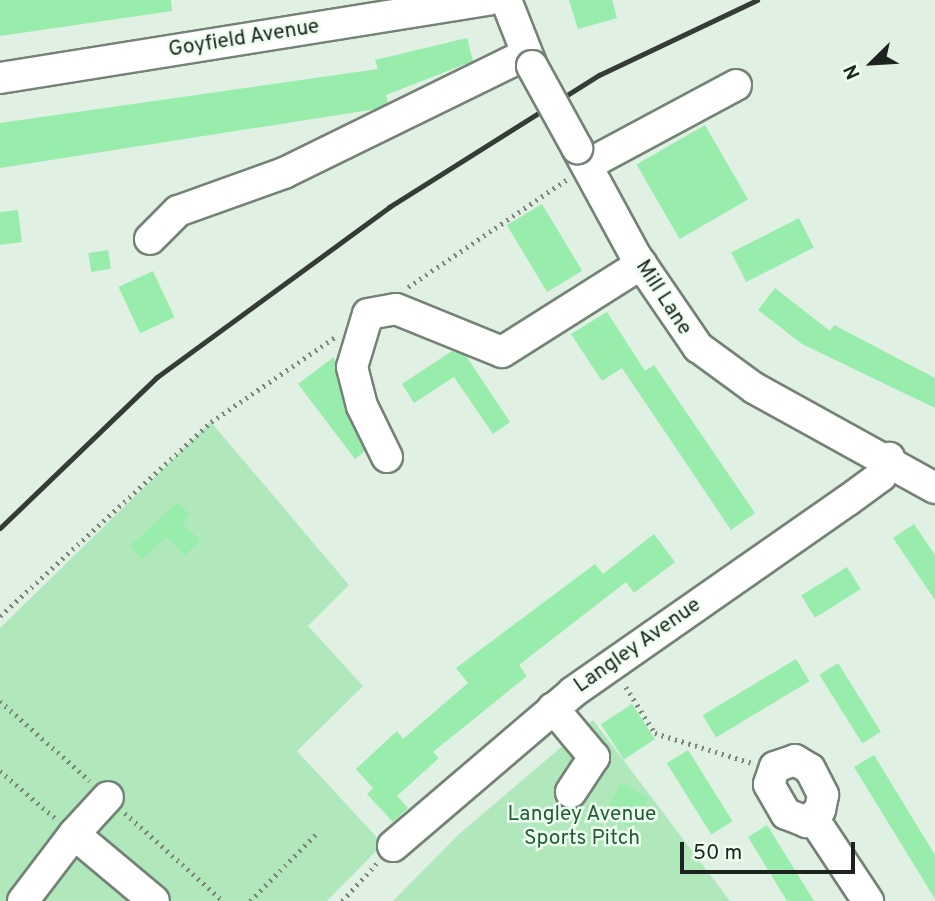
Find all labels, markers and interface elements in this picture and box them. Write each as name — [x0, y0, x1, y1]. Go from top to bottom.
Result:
street label: Goyfield Avenue — [166, 15, 322, 63]
north arrow — [837, 28, 907, 98]
text: N — [839, 60, 867, 83]
street label: Mill Lane — [629, 256, 697, 340]
street label: Langley Avenue — [569, 593, 707, 699]
park label: Langley Avenue Sports Pitch — [507, 802, 657, 852]
scale bar — [683, 828, 858, 872]
text: 50 m — [693, 840, 742, 867]

